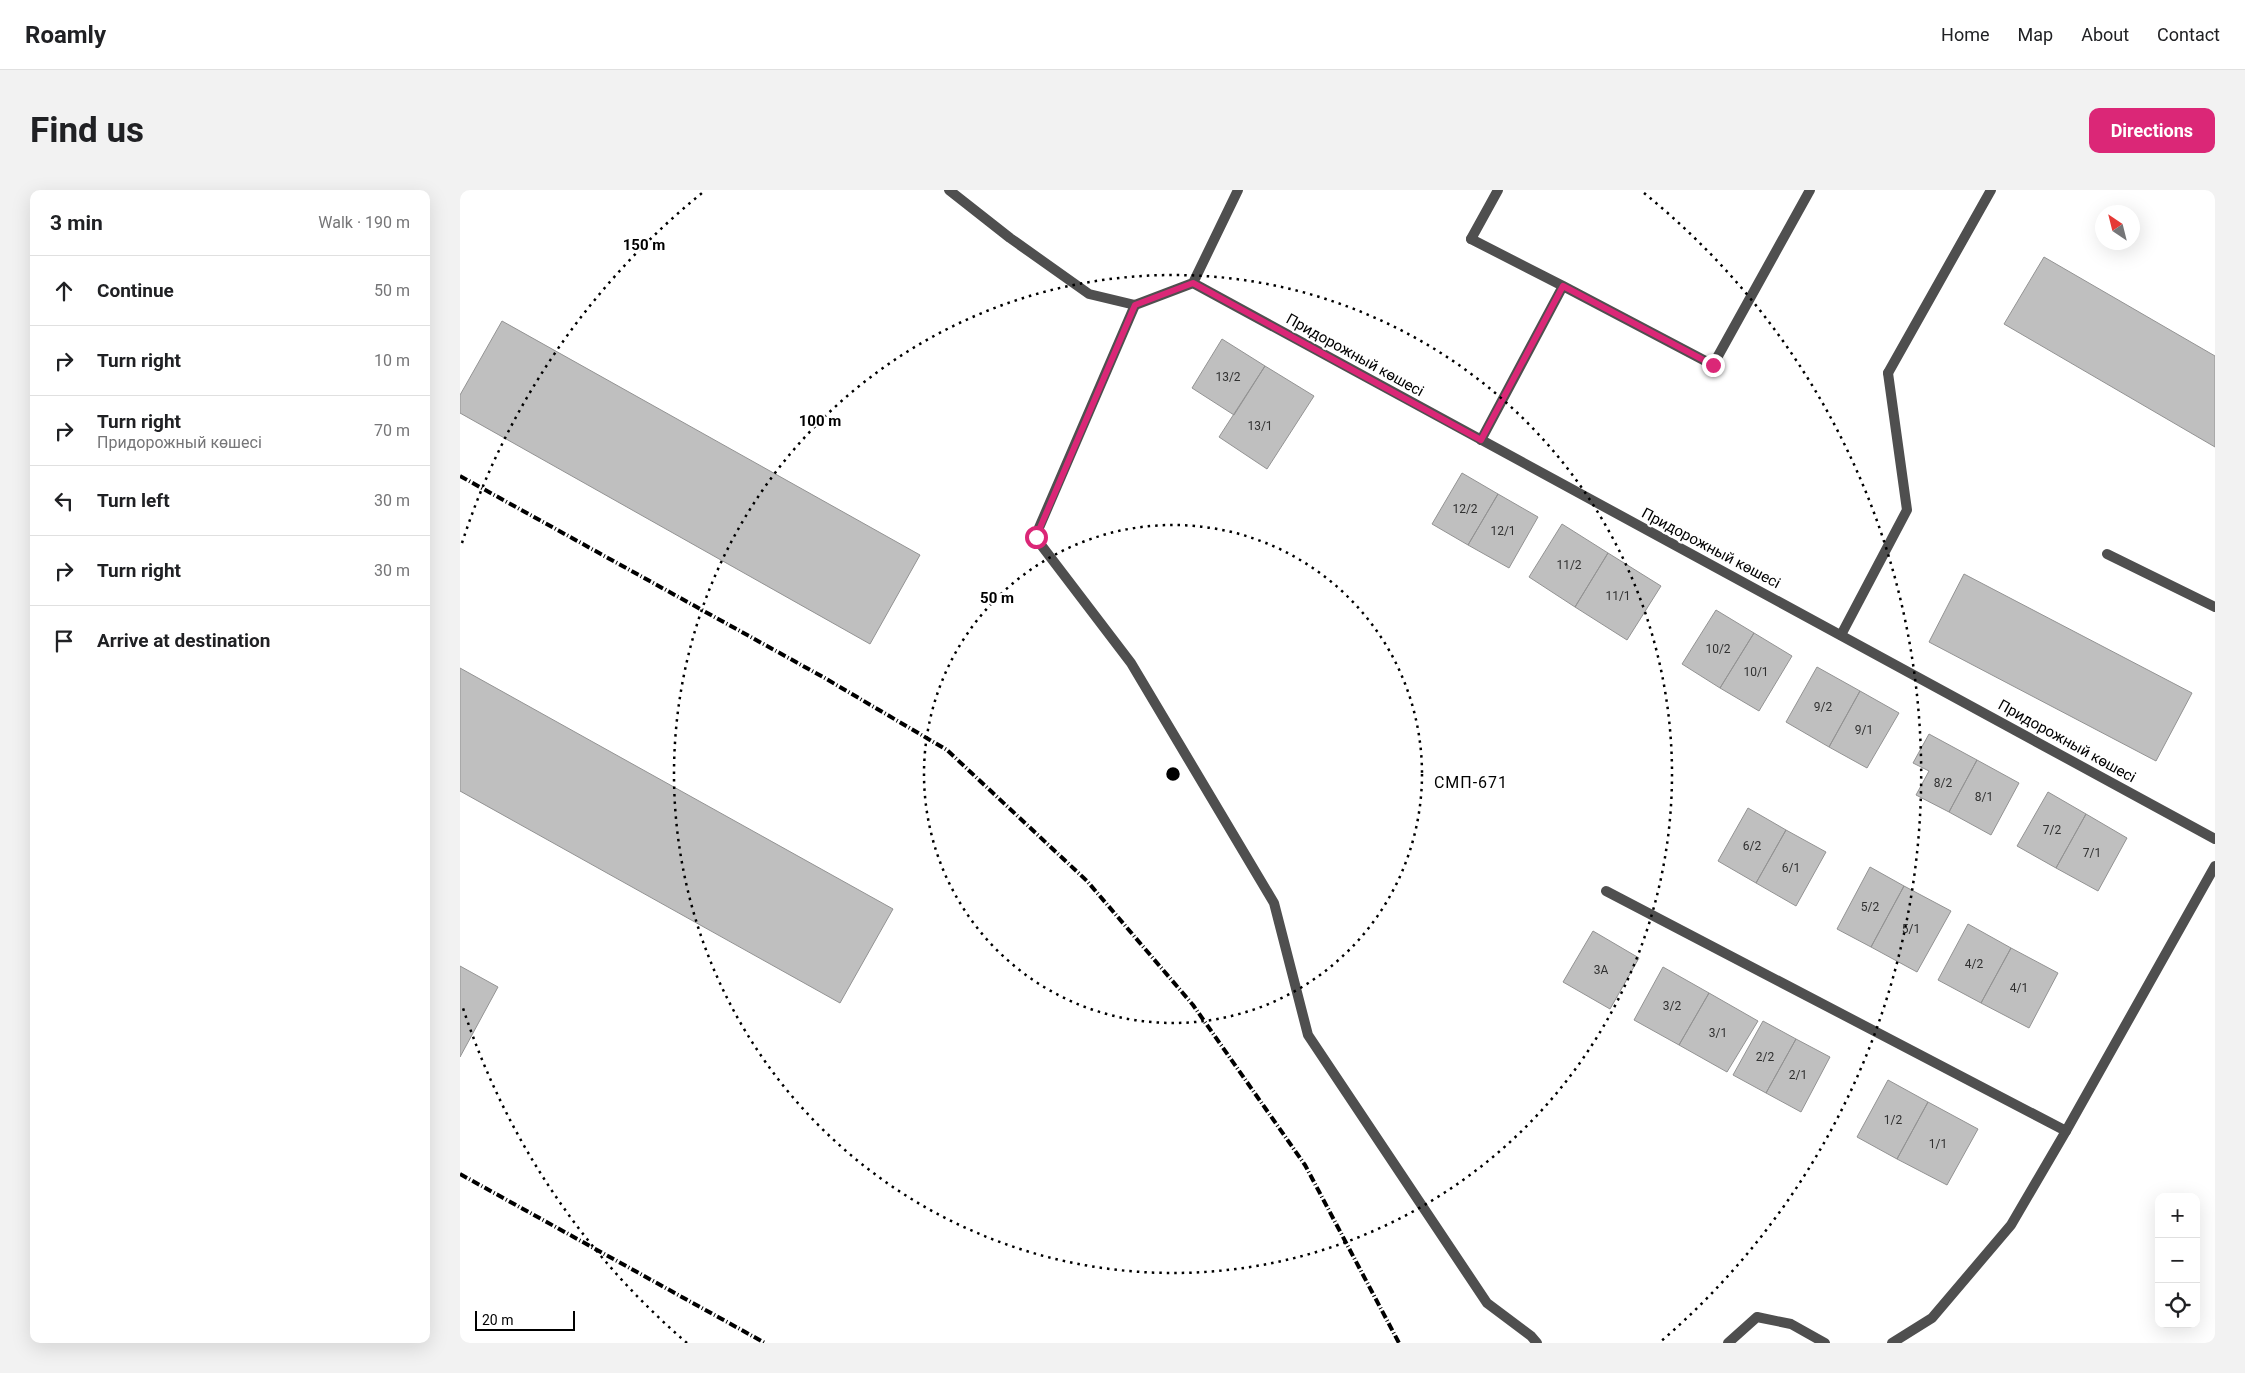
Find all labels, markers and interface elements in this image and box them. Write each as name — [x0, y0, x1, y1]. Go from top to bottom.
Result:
text: Roamly — [25, 21, 106, 49]
text: Home — [1941, 24, 1990, 45]
text: Map — [2018, 24, 2053, 45]
text: About — [2081, 24, 2129, 45]
text: Contact — [2157, 24, 2220, 45]
button: Directions — [2089, 108, 2215, 153]
text: Find us — [30, 110, 144, 151]
north arrow — [2095, 205, 2140, 250]
text: 3 min — [50, 211, 103, 235]
text: Walk · 190 m — [318, 213, 410, 232]
text: 150 m — [623, 236, 665, 254]
icon: ahead — [50, 277, 78, 305]
text: Continue — [97, 279, 174, 302]
text: 50 m — [374, 281, 410, 300]
street label: Придорожный көшесі — [1283, 310, 1427, 400]
icon: right — [50, 347, 78, 375]
text: Turn right — [97, 349, 181, 372]
text: 10 m — [374, 351, 410, 370]
route end — [1702, 354, 1725, 377]
house number: 13/2 — [1215, 370, 1241, 384]
text: Turn right — [97, 410, 181, 433]
text: 100 m — [799, 412, 841, 430]
icon: right — [50, 417, 78, 445]
house number: 13/1 — [1247, 419, 1273, 433]
text: 70 m — [374, 421, 410, 440]
text: Придорожный көшесі — [97, 433, 262, 452]
icon: left — [50, 487, 78, 515]
text: Turn left — [97, 489, 170, 512]
text: 30 m — [374, 491, 410, 510]
house number: 12/2 — [1452, 502, 1478, 516]
street label: Придорожный көшесі — [1639, 504, 1783, 592]
house number: 12/1 — [1490, 524, 1516, 538]
route start — [1025, 526, 1048, 549]
icon: right — [50, 557, 78, 585]
house number: 11/2 — [1556, 558, 1582, 572]
text: Turn right — [97, 559, 181, 582]
text: 30 m — [374, 561, 410, 580]
text: 50 m — [980, 589, 1014, 607]
house number: 11/1 — [1605, 589, 1631, 603]
icon: arrive — [50, 627, 78, 655]
text: Arrive at destination — [97, 629, 270, 652]
house number: 10/2 — [1705, 642, 1731, 656]
house number: 10/1 — [1743, 665, 1769, 679]
street label: Придорожный көшесі — [1995, 696, 2139, 786]
house number: 9/2 — [1814, 700, 1832, 714]
house number: 9/1 — [1855, 723, 1873, 737]
centre of rings — [1164, 765, 1182, 783]
district label: СМП-671 — [1434, 773, 1508, 792]
house number: 8/2 — [1934, 776, 1952, 790]
house number: 8/1 — [1975, 790, 1993, 804]
house number: 7/2 — [2043, 823, 2061, 837]
house number: 6/2 — [1743, 839, 1761, 853]
house number: 7/1 — [2083, 846, 2101, 860]
house number: 6/1 — [1782, 861, 1800, 875]
house number: 5/2 — [1861, 900, 1879, 914]
house number: 5/1 — [1902, 922, 1920, 936]
house number: 4/2 — [1965, 957, 1983, 971]
house number: 3А — [1594, 963, 1608, 977]
house number: 4/1 — [2010, 981, 2028, 995]
house number: 3/2 — [1663, 999, 1681, 1013]
house number: 3/1 — [1709, 1026, 1727, 1040]
house number: 2/2 — [1756, 1050, 1774, 1064]
house number: 2/1 — [1789, 1068, 1807, 1082]
house number: 1/2 — [1884, 1113, 1902, 1127]
house number: 1/1 — [1929, 1137, 1947, 1151]
map controls — [2155, 1193, 2200, 1328]
button: + — [2155, 1193, 2200, 1238]
button: − — [2155, 1238, 2200, 1283]
button: locate — [2155, 1283, 2200, 1328]
scale bar — [475, 1308, 575, 1331]
text: 20 m — [482, 1312, 514, 1328]

